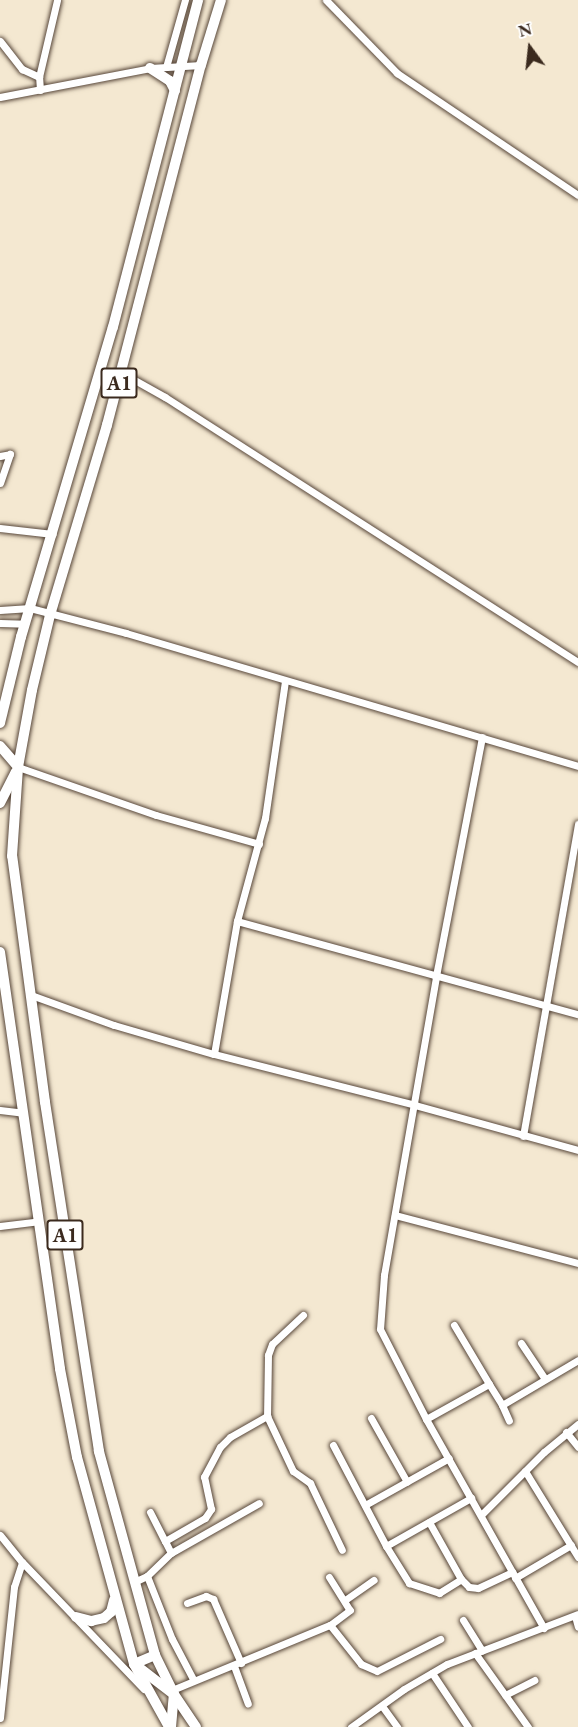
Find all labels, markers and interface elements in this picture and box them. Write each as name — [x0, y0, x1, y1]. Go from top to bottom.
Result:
north arrow — [500, 18, 560, 78]
text: N — [516, 18, 534, 42]
road number: A1 — [100, 366, 138, 400]
road number: A1 — [46, 1218, 84, 1252]

